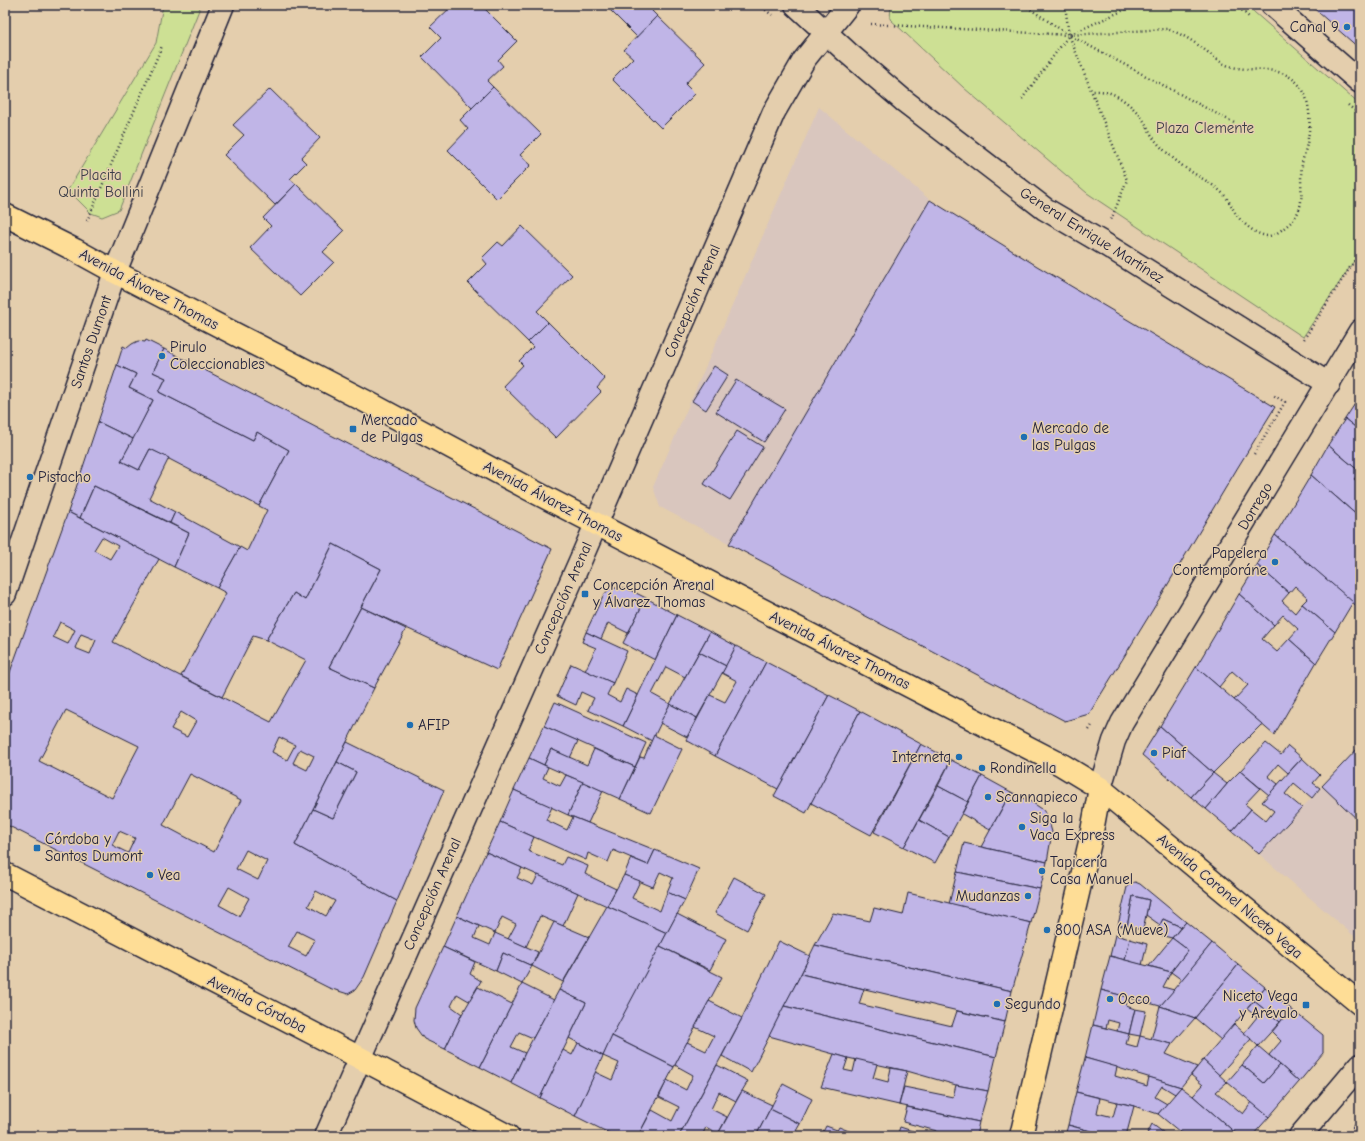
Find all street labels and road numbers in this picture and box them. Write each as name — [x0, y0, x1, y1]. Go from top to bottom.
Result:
street label: General Enrique Martínez — [1017, 183, 1168, 287]
street label: Concepción Arenal — [660, 242, 724, 360]
street label: Avenida Álvarez Thomas — [76, 244, 222, 333]
street label: Santos Dumont — [67, 292, 116, 391]
street label: Avenida Álvarez Thomas — [480, 456, 626, 545]
street label: Dorrego — [1234, 479, 1276, 533]
street label: Concepción Arenal — [530, 539, 596, 657]
street label: Avenida Álvarez Thomas — [767, 606, 914, 693]
street label: Avenida Coronel Niceto Vega — [1153, 830, 1307, 962]
street label: Concepción Arenal — [399, 835, 465, 953]
street label: Avenida Córdoba — [204, 971, 310, 1037]

